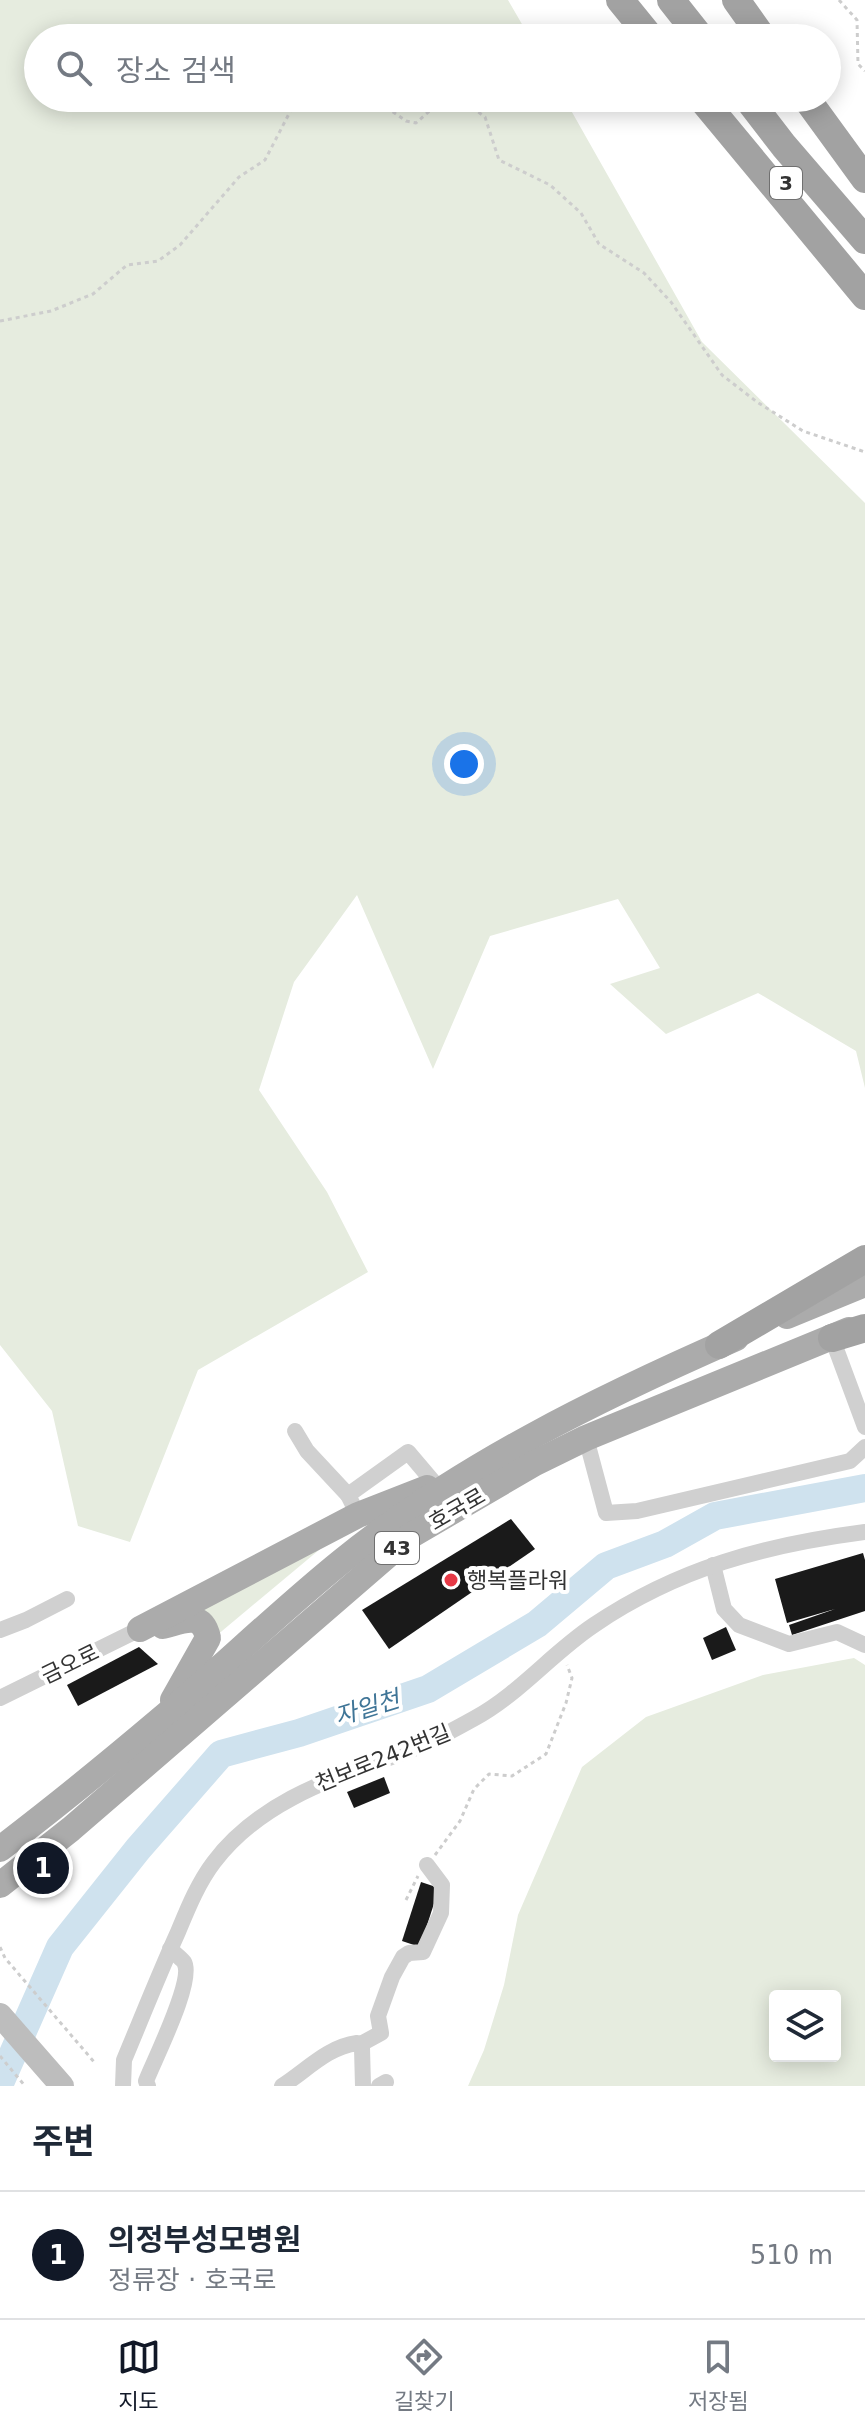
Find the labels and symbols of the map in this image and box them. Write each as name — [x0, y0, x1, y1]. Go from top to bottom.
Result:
road number: 3 — [770, 167, 802, 199]
your location — [444, 744, 484, 784]
street label: 호국로 — [424, 1483, 490, 1535]
road number: 43 — [375, 1532, 419, 1564]
place label: 행복플라워 — [467, 1568, 568, 1593]
marker: 행복플라워 — [442, 1571, 460, 1589]
street label: 금오로 — [37, 1639, 103, 1689]
water label: 자일천 — [331, 1684, 406, 1731]
street label: 천보로242번길 — [312, 1720, 454, 1796]
pin: 1 — [17, 1838, 69, 1898]

